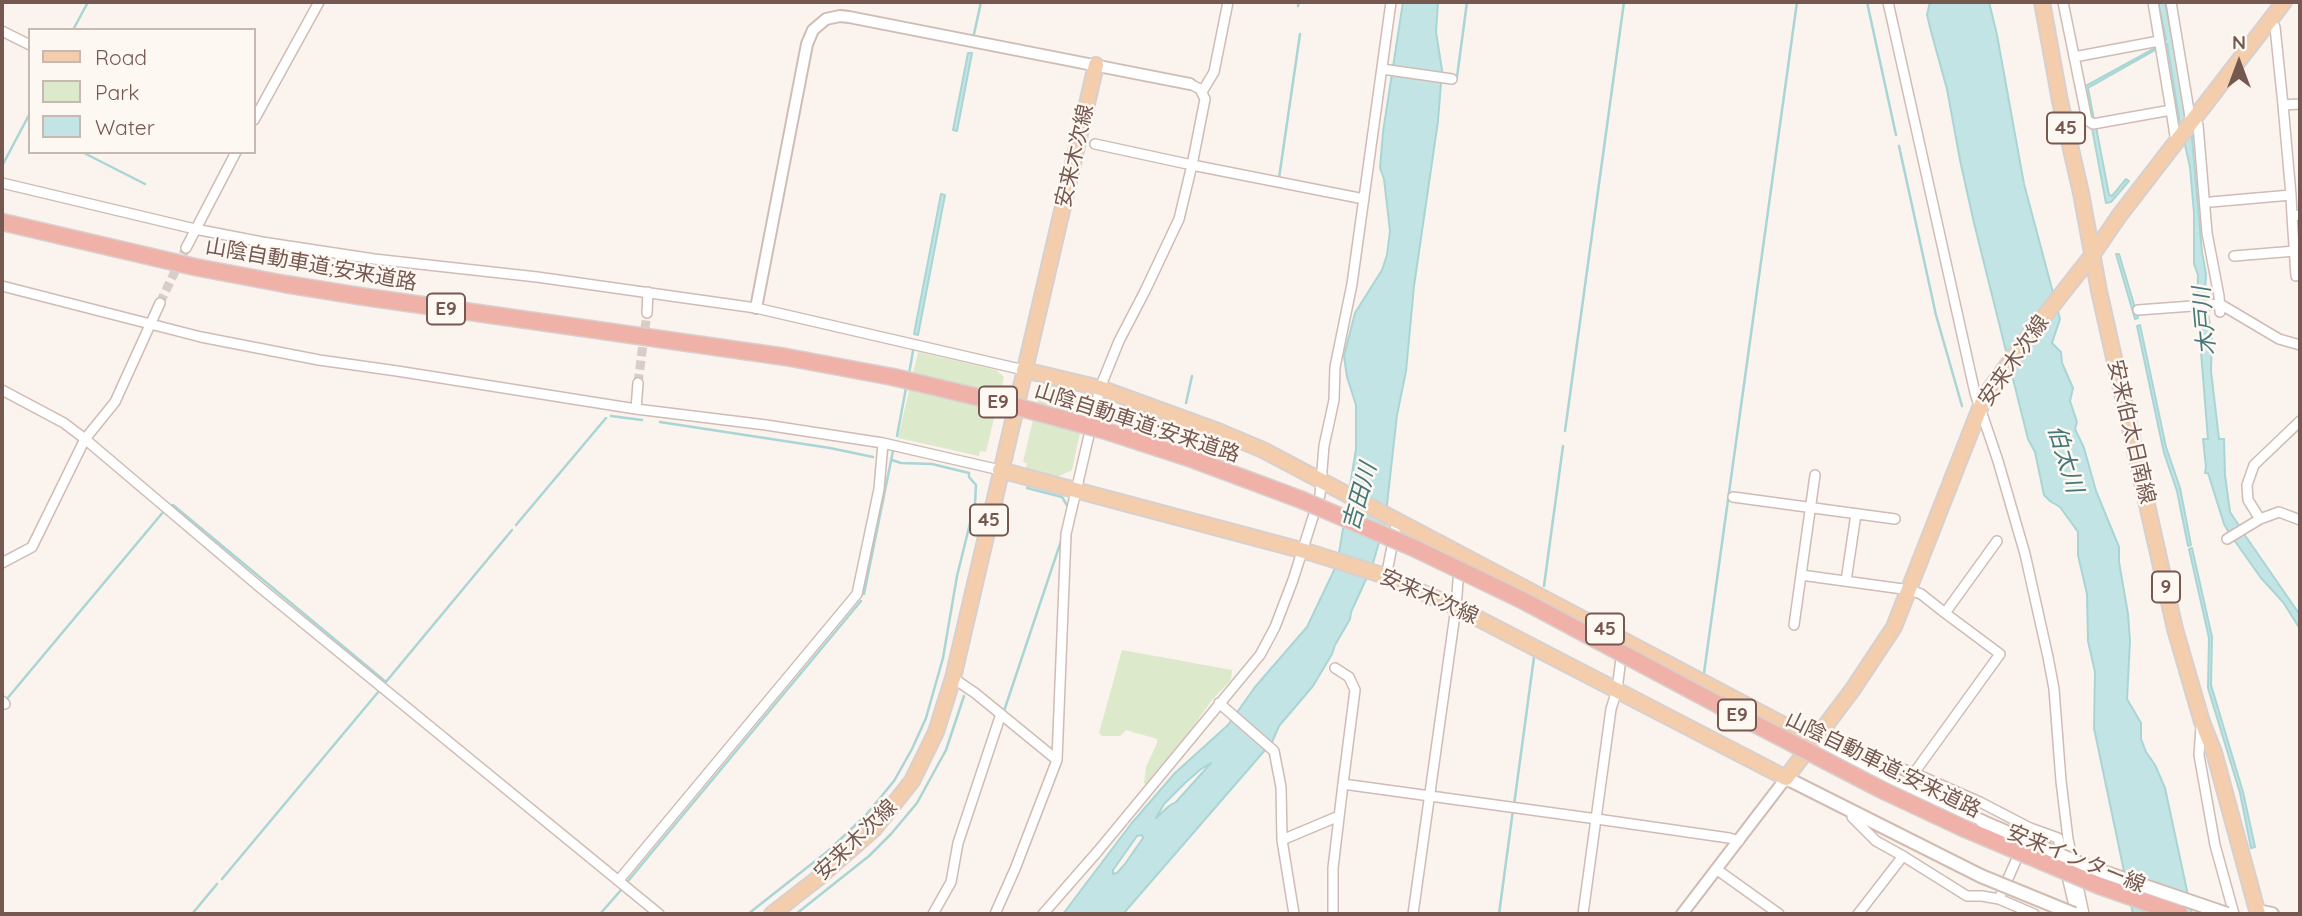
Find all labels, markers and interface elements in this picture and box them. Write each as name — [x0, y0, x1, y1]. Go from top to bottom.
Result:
legend — [28, 28, 256, 154]
north arrow — [2204, 28, 2274, 98]
text: N — [2232, 30, 2246, 54]
text: Road — [95, 44, 147, 70]
text: Park — [95, 79, 139, 105]
street label: 安来木次線 — [1051, 102, 1099, 210]
road number: 45 — [2047, 112, 2085, 144]
text: Water — [95, 114, 155, 140]
street label: 山陰自動車道;安来道路 — [203, 234, 419, 296]
water label: 木戸川 — [2188, 285, 2222, 357]
road number: E9 — [427, 294, 465, 324]
street label: 安来木次線 — [1974, 311, 2054, 411]
street label: 安来伯太日南線 — [2102, 358, 2160, 506]
street label: 山陰自動車道;安来道路 — [1031, 378, 1243, 468]
road number: E9 — [979, 386, 1017, 418]
water label: 伯太川 — [2042, 422, 2088, 496]
water label: 吉田川 — [1337, 460, 1383, 534]
road number: 45 — [970, 505, 1008, 536]
street label: 安来木次線 — [1376, 564, 1482, 630]
road number: 9 — [2152, 572, 2180, 602]
road number: 45 — [1586, 614, 1624, 644]
road number: E9 — [1718, 700, 1756, 730]
street label: 山陰自動車道;安来道路 — [1781, 707, 1985, 823]
street label: 安来木次線 — [809, 794, 903, 886]
street label: 安来インター線 — [2003, 820, 2149, 898]

